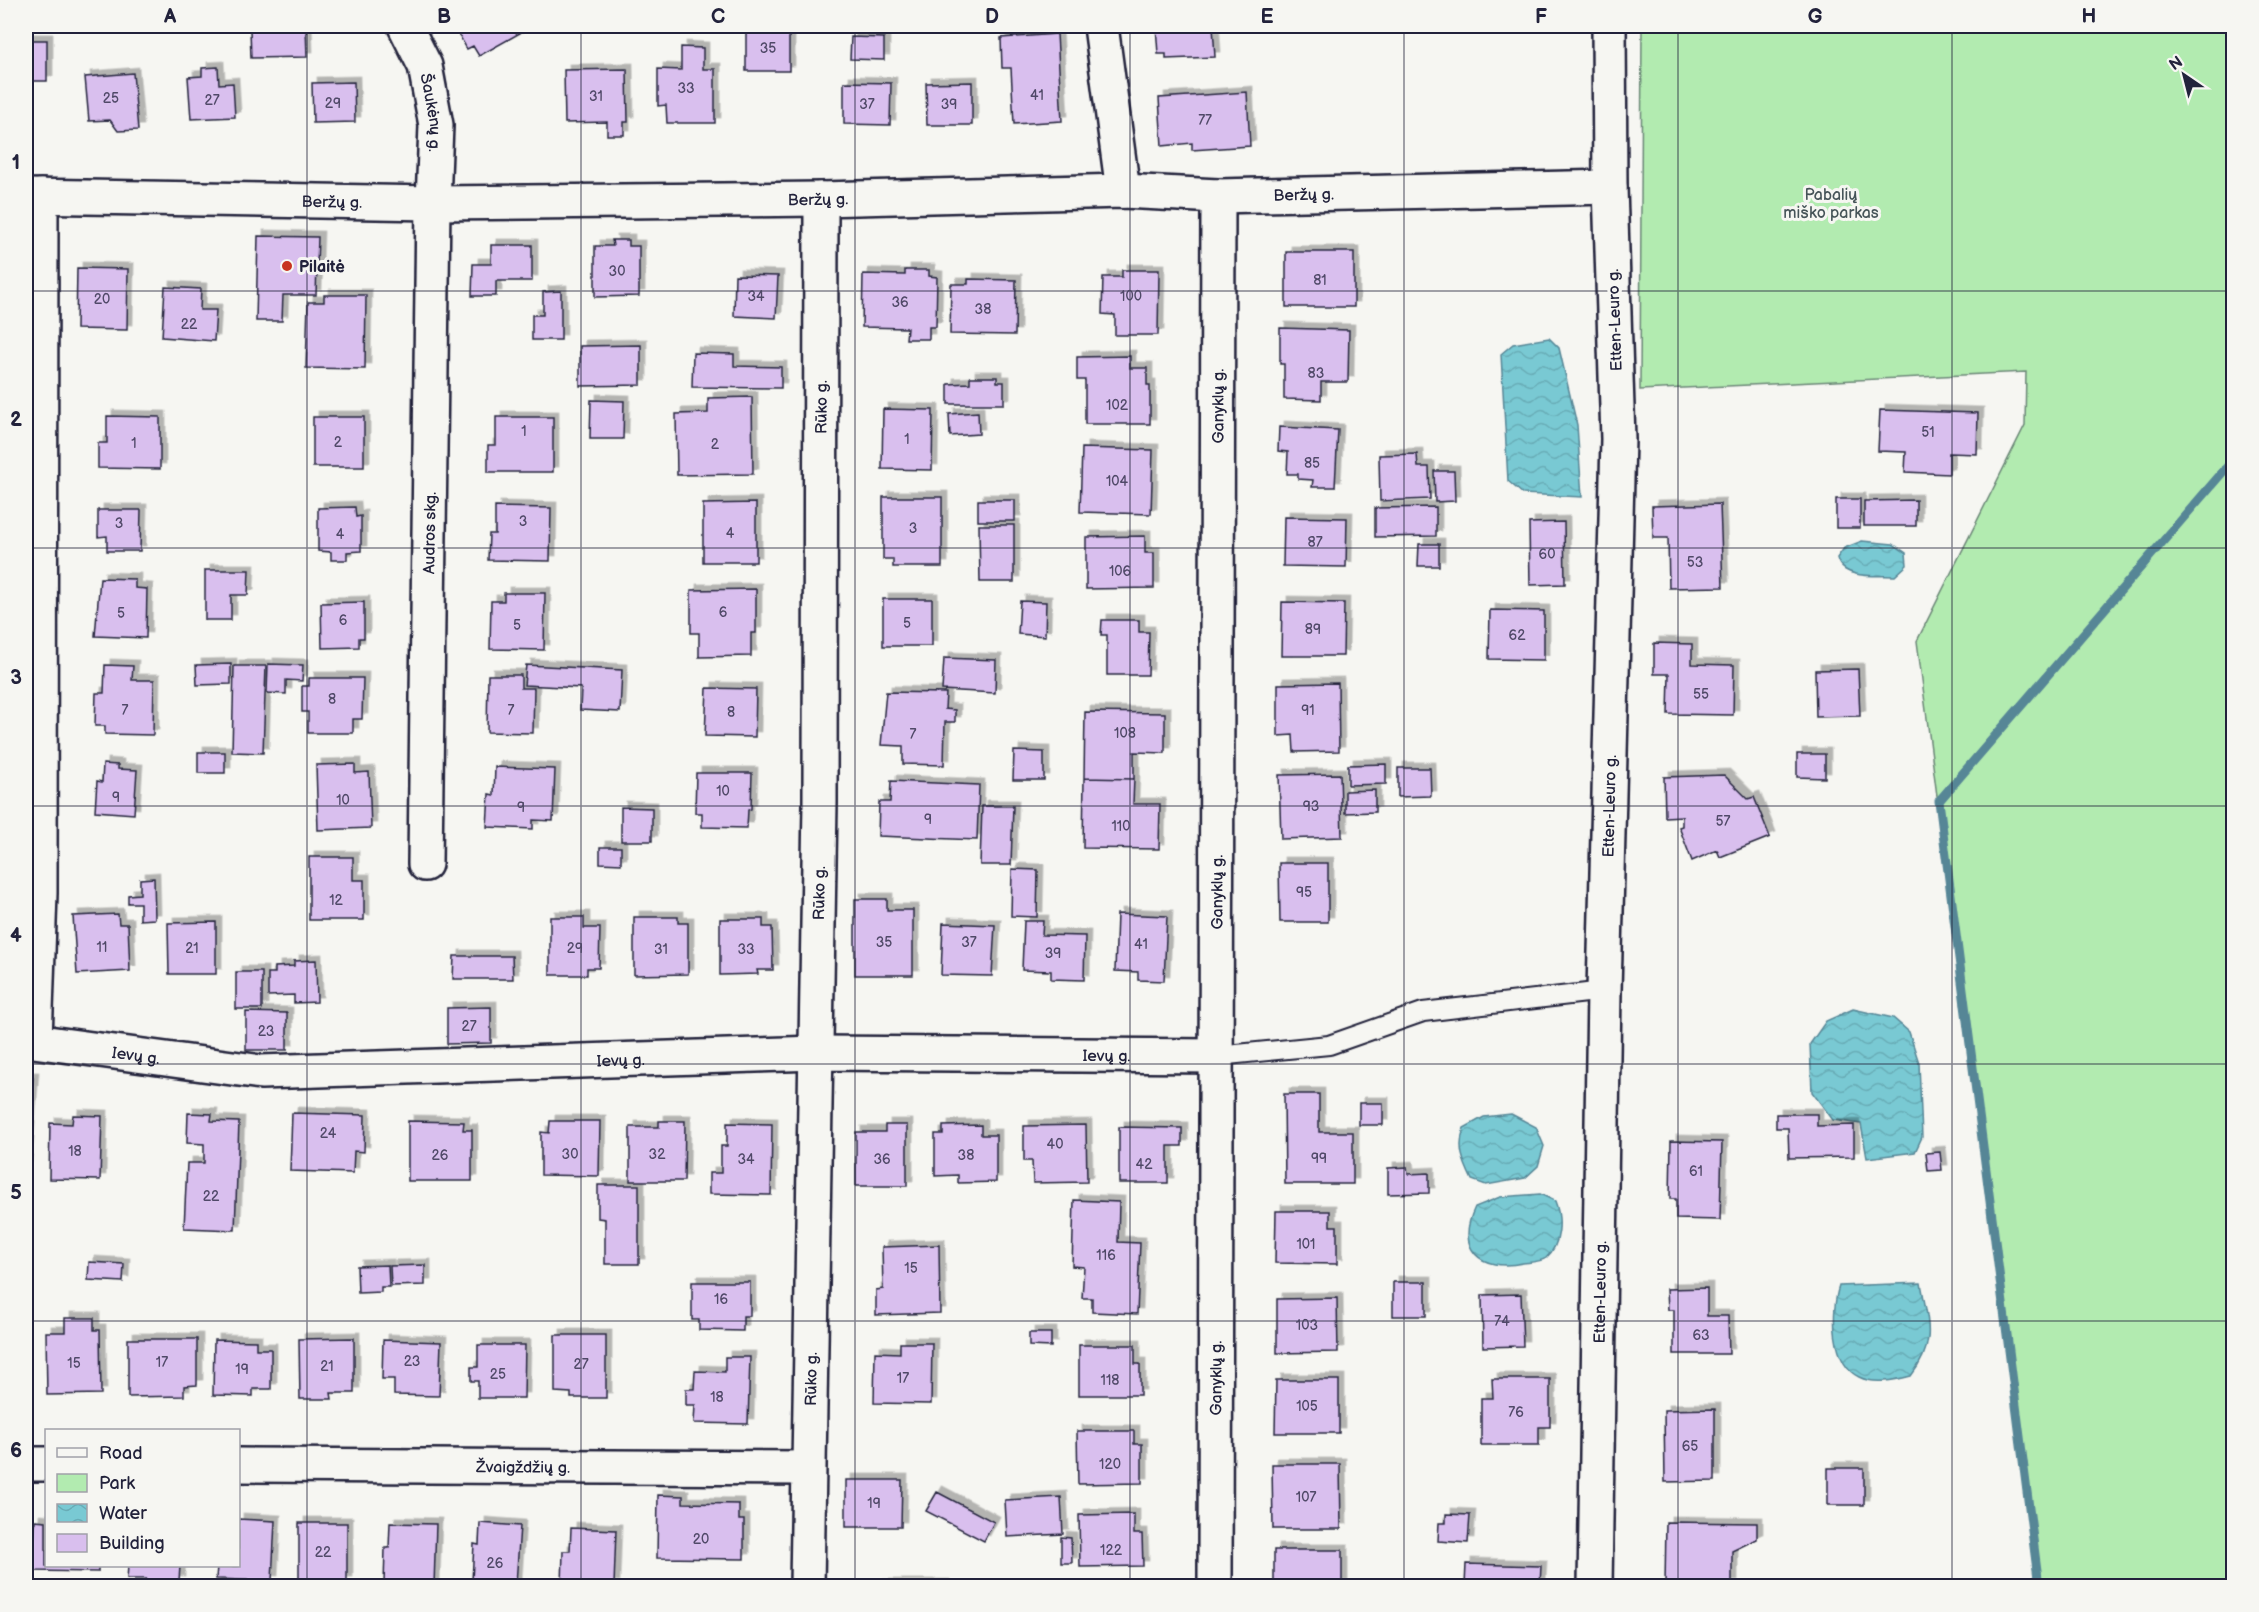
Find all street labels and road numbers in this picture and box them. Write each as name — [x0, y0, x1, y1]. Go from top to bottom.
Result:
street label: Šaukėnų g. — [416, 71, 444, 152]
street label: Beržų g. — [1273, 185, 1334, 206]
street label: Beržų g. — [788, 190, 848, 210]
street label: Beržų g. — [301, 193, 362, 213]
street label: Etten-Leuro g. — [1604, 268, 1627, 372]
street label: Ganyklų g. — [1209, 369, 1229, 443]
street label: Rūko g. — [813, 380, 832, 434]
street label: Audros skg. — [420, 492, 441, 574]
street label: Etten-Leuro g. — [1599, 755, 1621, 858]
street label: Ganyklų g. — [1208, 855, 1228, 929]
street label: Rūko g. — [810, 866, 830, 920]
street label: Ievų g. — [111, 1044, 161, 1069]
street label: Ievų g. — [1082, 1047, 1131, 1066]
street label: Ievų g. — [596, 1051, 645, 1072]
street label: Etten-Leuro g. — [1591, 1241, 1611, 1344]
street label: Ganyklų g. — [1207, 1341, 1227, 1415]
street label: Rūko g. — [802, 1352, 822, 1406]
street label: Žvaigždžių g. — [475, 1456, 570, 1478]

